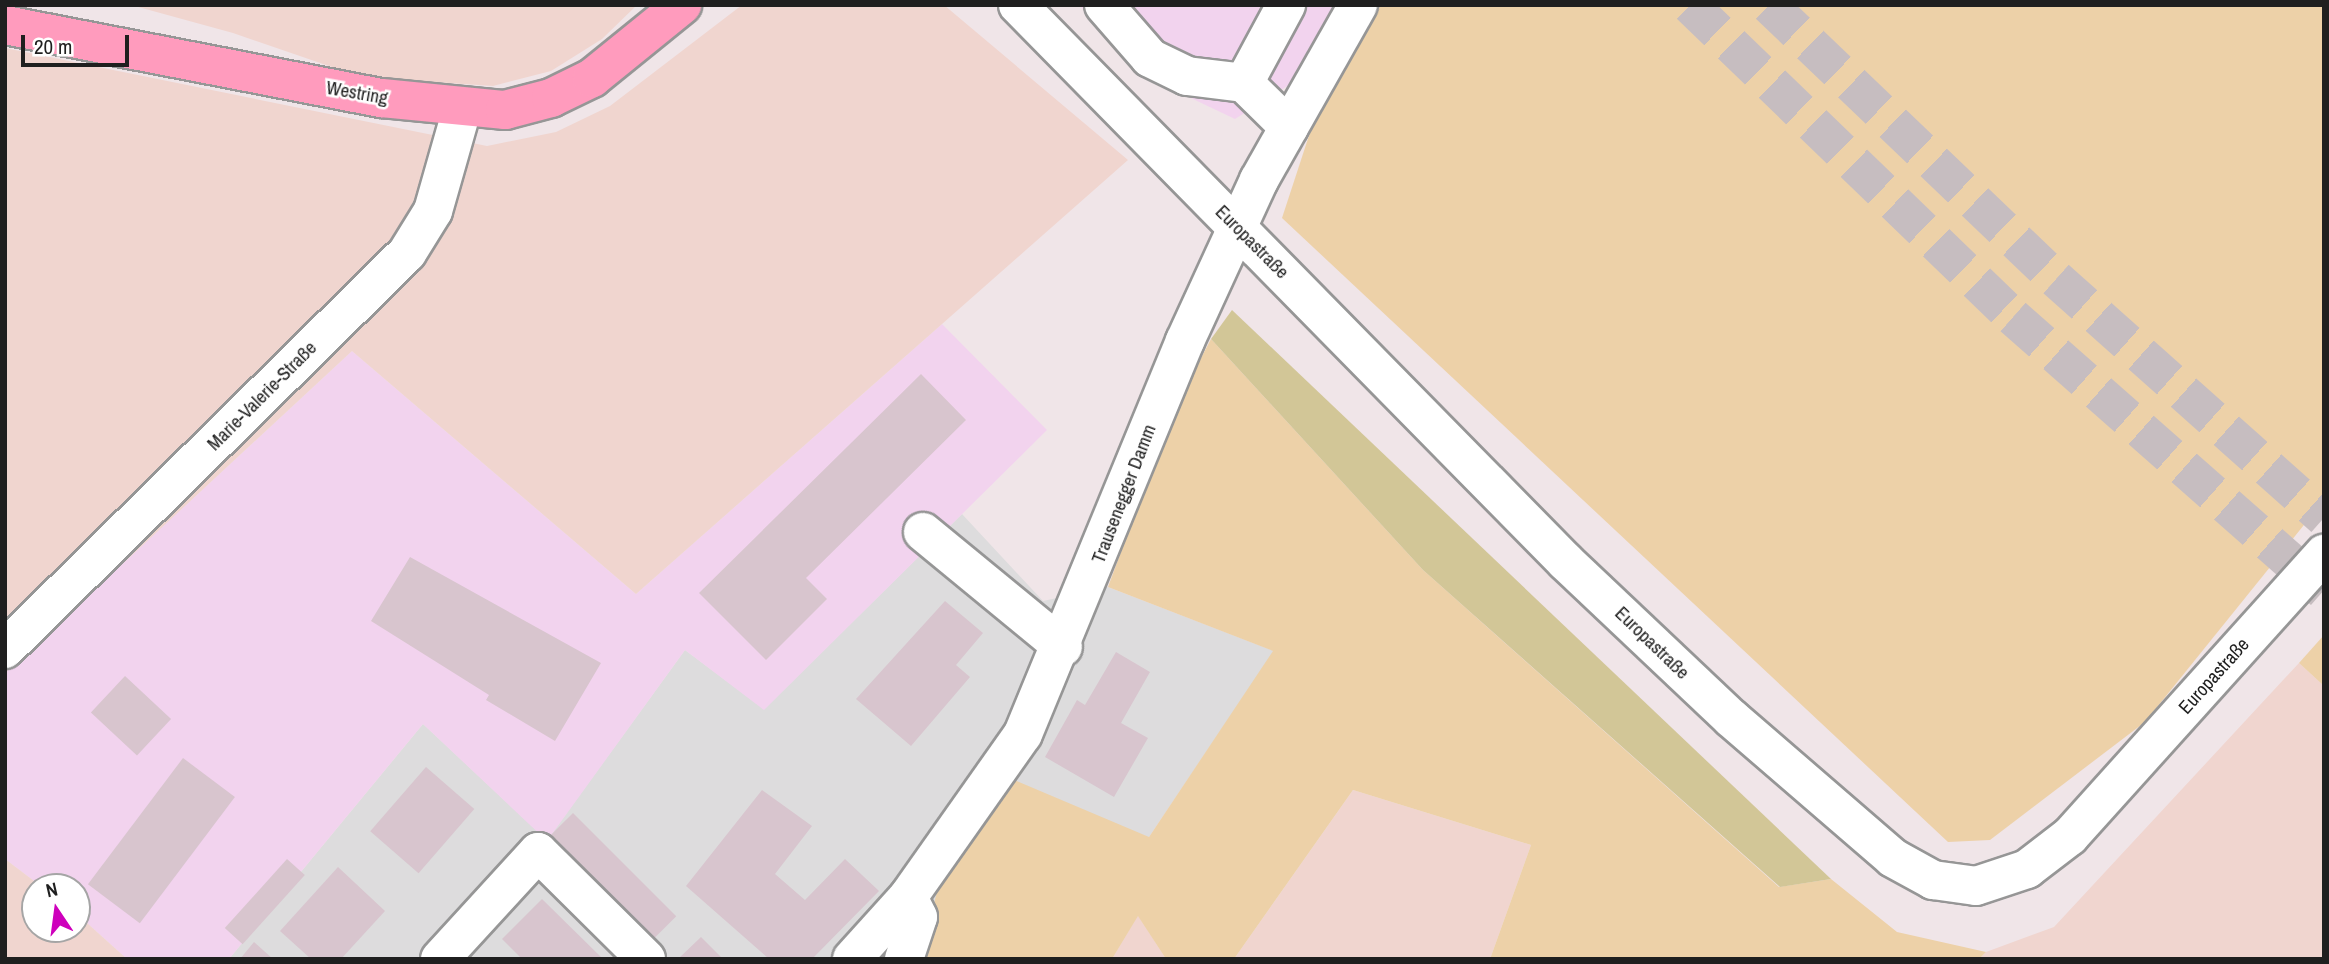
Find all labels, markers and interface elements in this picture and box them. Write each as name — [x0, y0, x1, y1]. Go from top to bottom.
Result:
scale bar — [24, 21, 133, 65]
text: 20 m — [34, 32, 72, 61]
street label: Westring — [324, 76, 390, 110]
street label: Europastraße — [1211, 201, 1293, 283]
street label: Marie-Valerie-Straße — [203, 337, 321, 455]
street label: Trausenegger Damm — [1087, 421, 1161, 567]
street label: Europastraße — [1610, 602, 1694, 684]
street label: Europastraße — [2174, 633, 2254, 719]
north arrow — [21, 873, 91, 943]
text: N — [43, 876, 60, 903]

